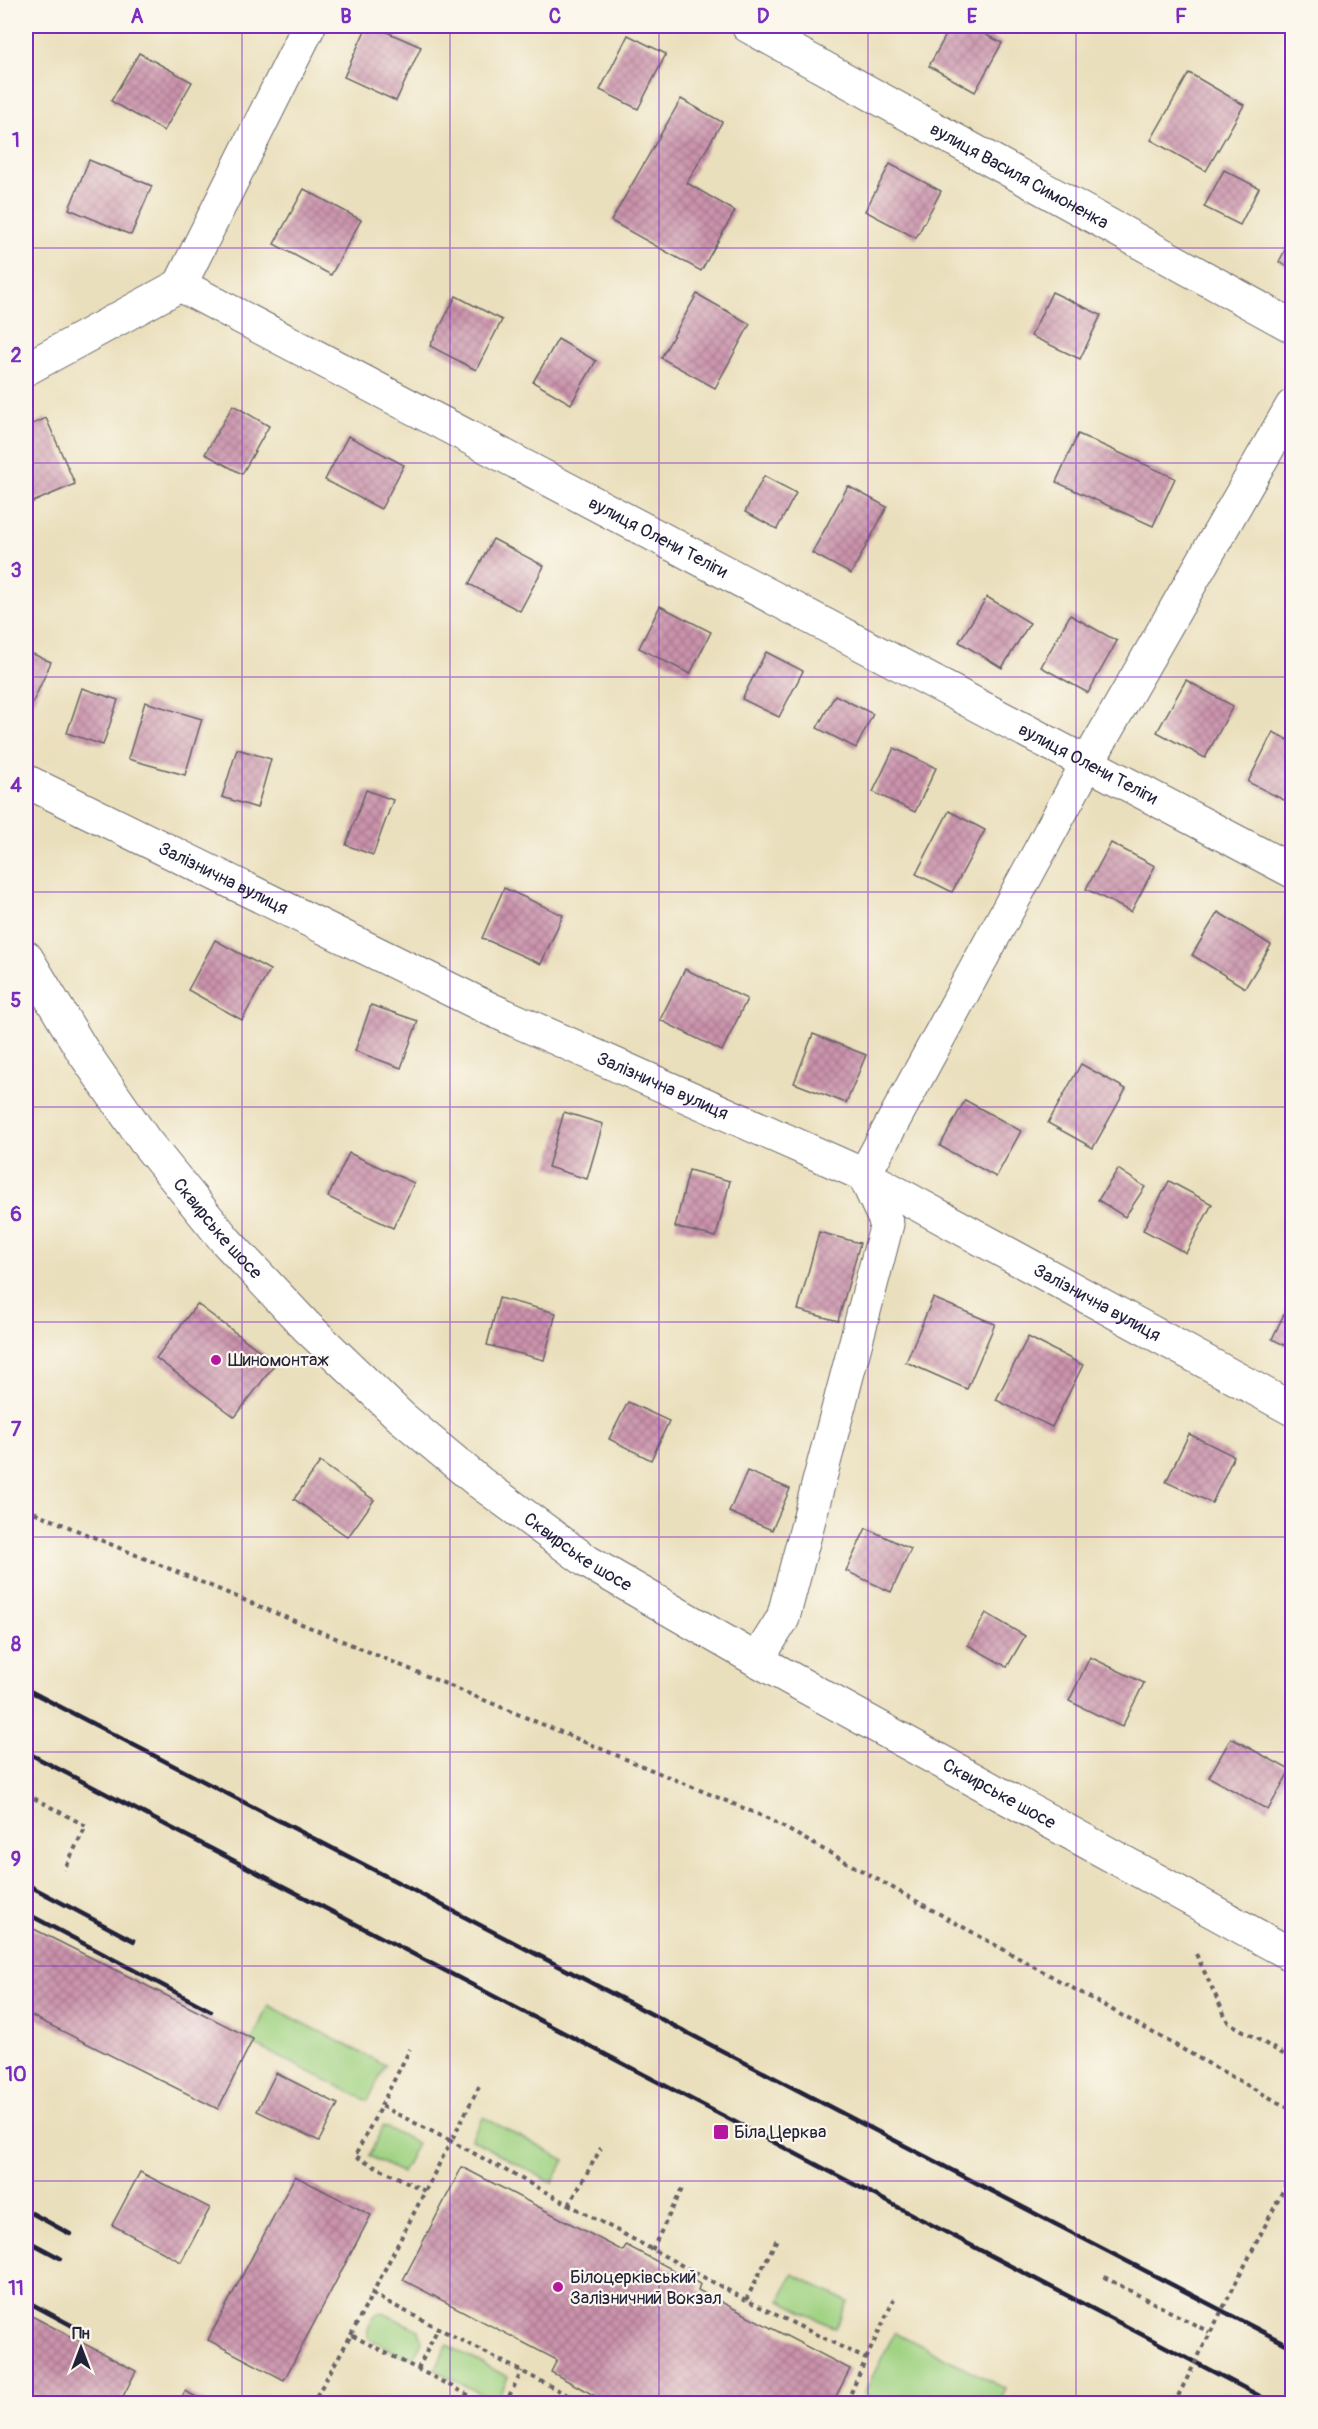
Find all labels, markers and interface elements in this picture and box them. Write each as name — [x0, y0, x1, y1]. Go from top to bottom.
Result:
text: A — [131, 4, 144, 29]
text: B — [340, 4, 352, 29]
text: C — [549, 4, 561, 29]
text: D — [757, 4, 770, 29]
text: E — [967, 4, 978, 29]
text: F — [1175, 4, 1187, 29]
street label: вулиця Василя Симоненка — [926, 118, 1113, 235]
text: 1 — [12, 128, 20, 153]
text: 2 — [10, 343, 22, 368]
street label: вулиця Олени Теліги — [584, 491, 732, 584]
text: 3 — [10, 558, 22, 583]
street label: вулиця Олени Теліги — [1014, 718, 1161, 810]
text: 4 — [10, 773, 22, 798]
street label: Залізнична вулиця — [155, 837, 292, 920]
text: 5 — [11, 988, 22, 1013]
street label: Залізнична вулиця — [593, 1047, 732, 1125]
street label: Сквирське шосе — [168, 1174, 267, 1284]
text: 6 — [10, 1202, 22, 1227]
street label: Залізнична вулиця — [1029, 1259, 1165, 1347]
place label: Шиномонтаж — [228, 1349, 329, 1372]
marker: Шиномонтаж — [209, 1353, 223, 1367]
text: 7 — [11, 1417, 22, 1442]
street label: Сквирське шосе — [519, 1508, 636, 1597]
text: 8 — [11, 1632, 21, 1657]
street label: Сквирське шосе — [938, 1754, 1060, 1835]
text: 9 — [11, 1847, 21, 1872]
text: 10 — [5, 2062, 27, 2087]
place label: Біла Церква — [734, 2121, 826, 2144]
marker: Біла Церква — [712, 2123, 730, 2141]
place label: Білоцерківський Залізничний Вокзал — [570, 2266, 722, 2310]
text: 11 — [8, 2276, 24, 2301]
marker: Білоцерківський Залізничний Вокзал — [551, 2280, 565, 2294]
north arrow — [51, 2318, 111, 2378]
text: Пн — [72, 2324, 90, 2344]

